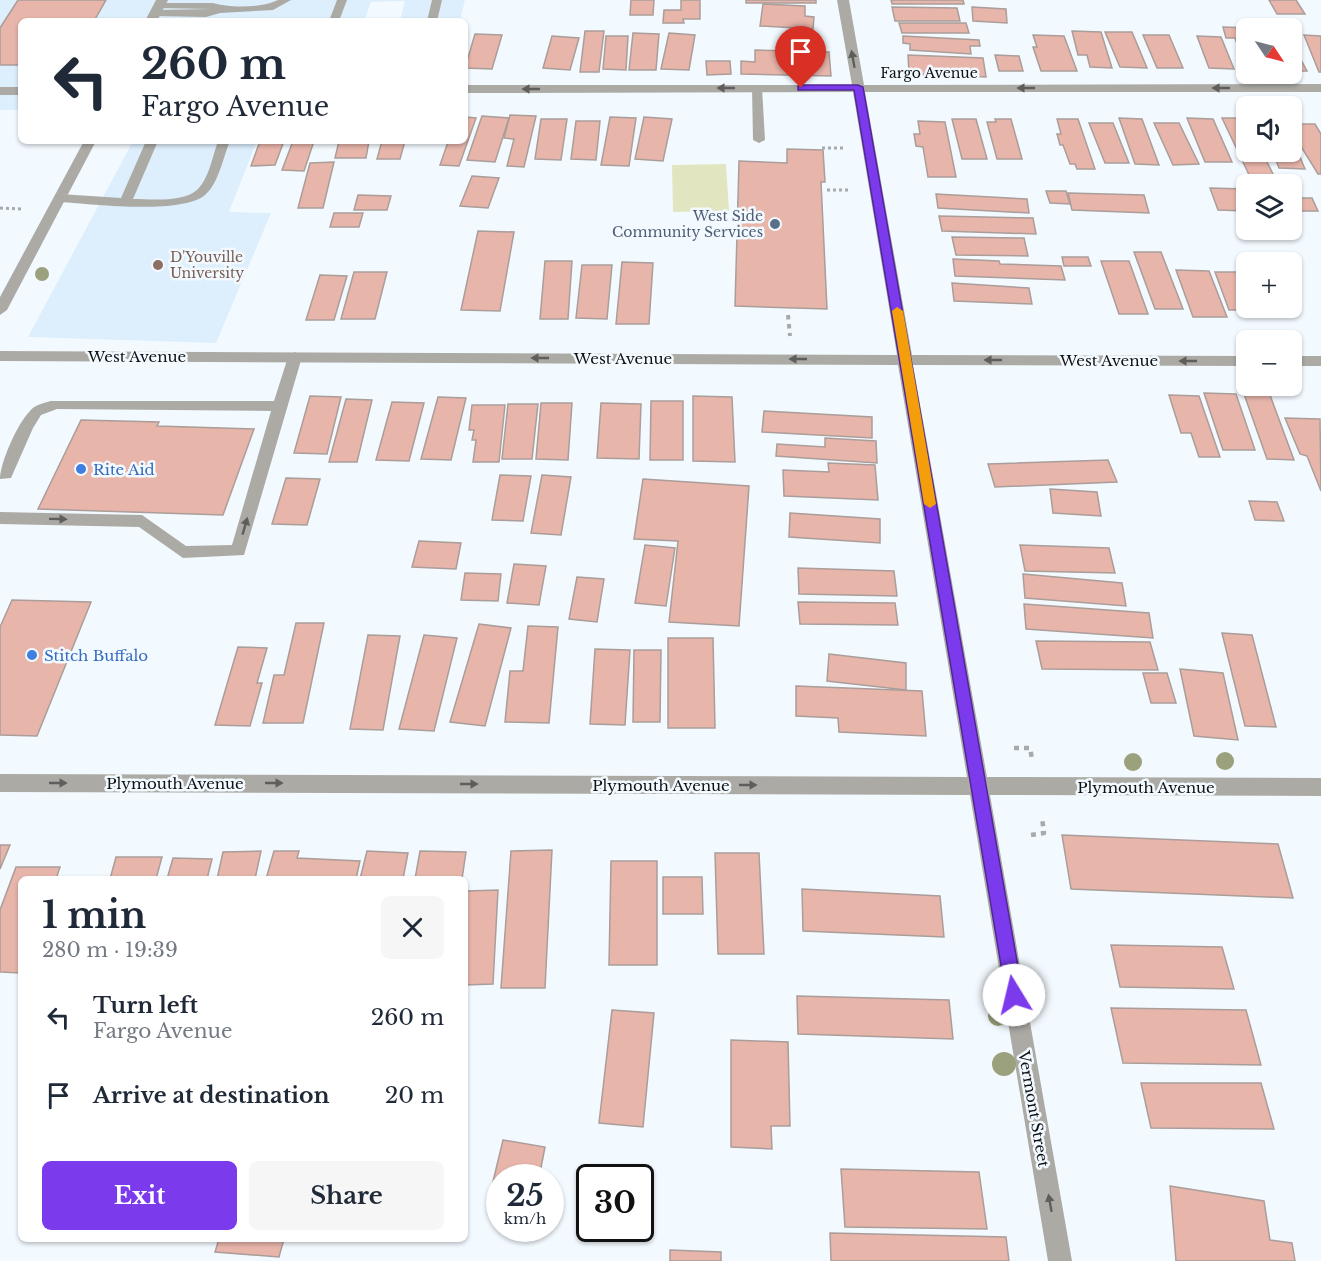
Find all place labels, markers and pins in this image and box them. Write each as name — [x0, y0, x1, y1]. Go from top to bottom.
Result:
pin — [775, 26, 826, 88]
place label: West Side Community Services — [612, 207, 763, 241]
marker: West Side Community Services — [768, 217, 782, 231]
place label: D'Youville University — [170, 248, 244, 282]
marker: D'Youville University — [151, 258, 165, 272]
place label: Rite Aid — [93, 460, 155, 479]
marker: Rite Aid — [74, 462, 88, 476]
place label: Stitch Buffalo — [44, 646, 148, 665]
marker: Stitch Buffalo — [25, 648, 39, 662]

